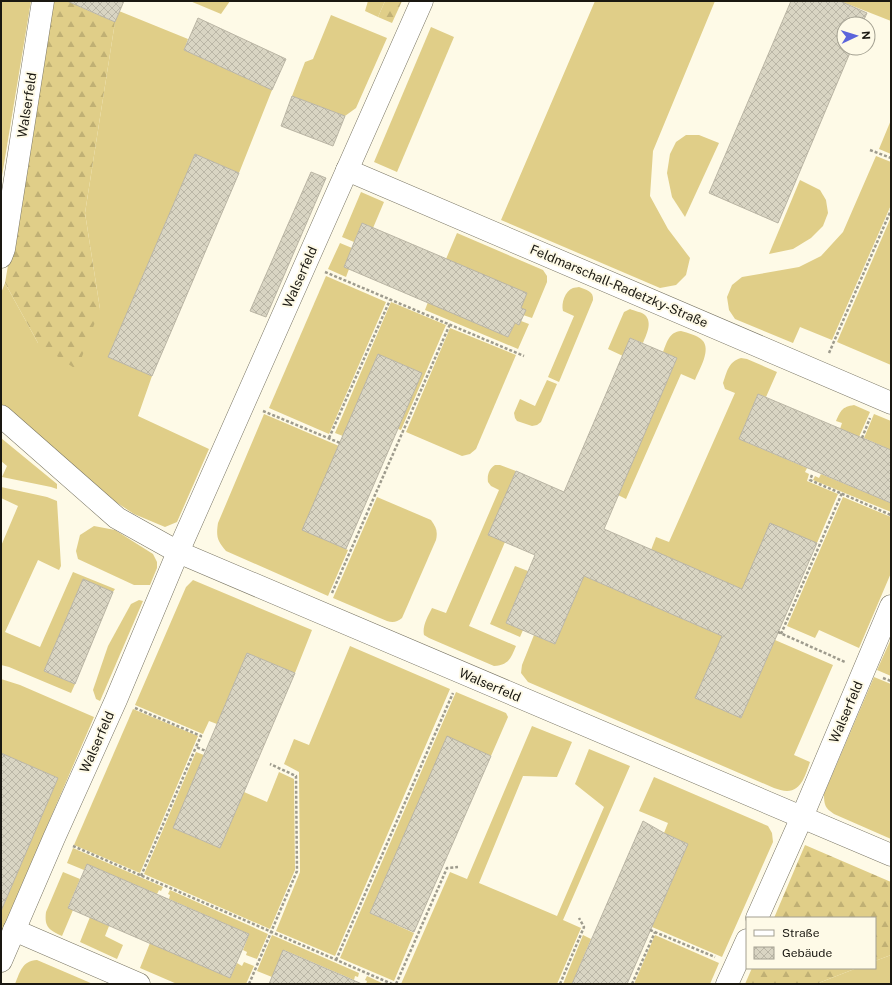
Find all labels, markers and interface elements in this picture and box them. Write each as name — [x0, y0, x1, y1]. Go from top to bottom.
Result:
north arrow — [836, 16, 876, 56]
text: N — [860, 31, 872, 40]
street label: Walserfeld — [14, 71, 40, 139]
street label: Feldmarschall-Radetzky-Straße — [528, 242, 710, 330]
street label: Walserfeld — [280, 244, 320, 310]
street label: Walserfeld — [457, 665, 523, 705]
street label: Walserfeld — [826, 679, 866, 745]
street label: Walserfeld — [77, 709, 117, 775]
legend — [746, 917, 876, 969]
text: Straße — [782, 926, 820, 940]
text: Gebäude — [782, 946, 832, 960]

